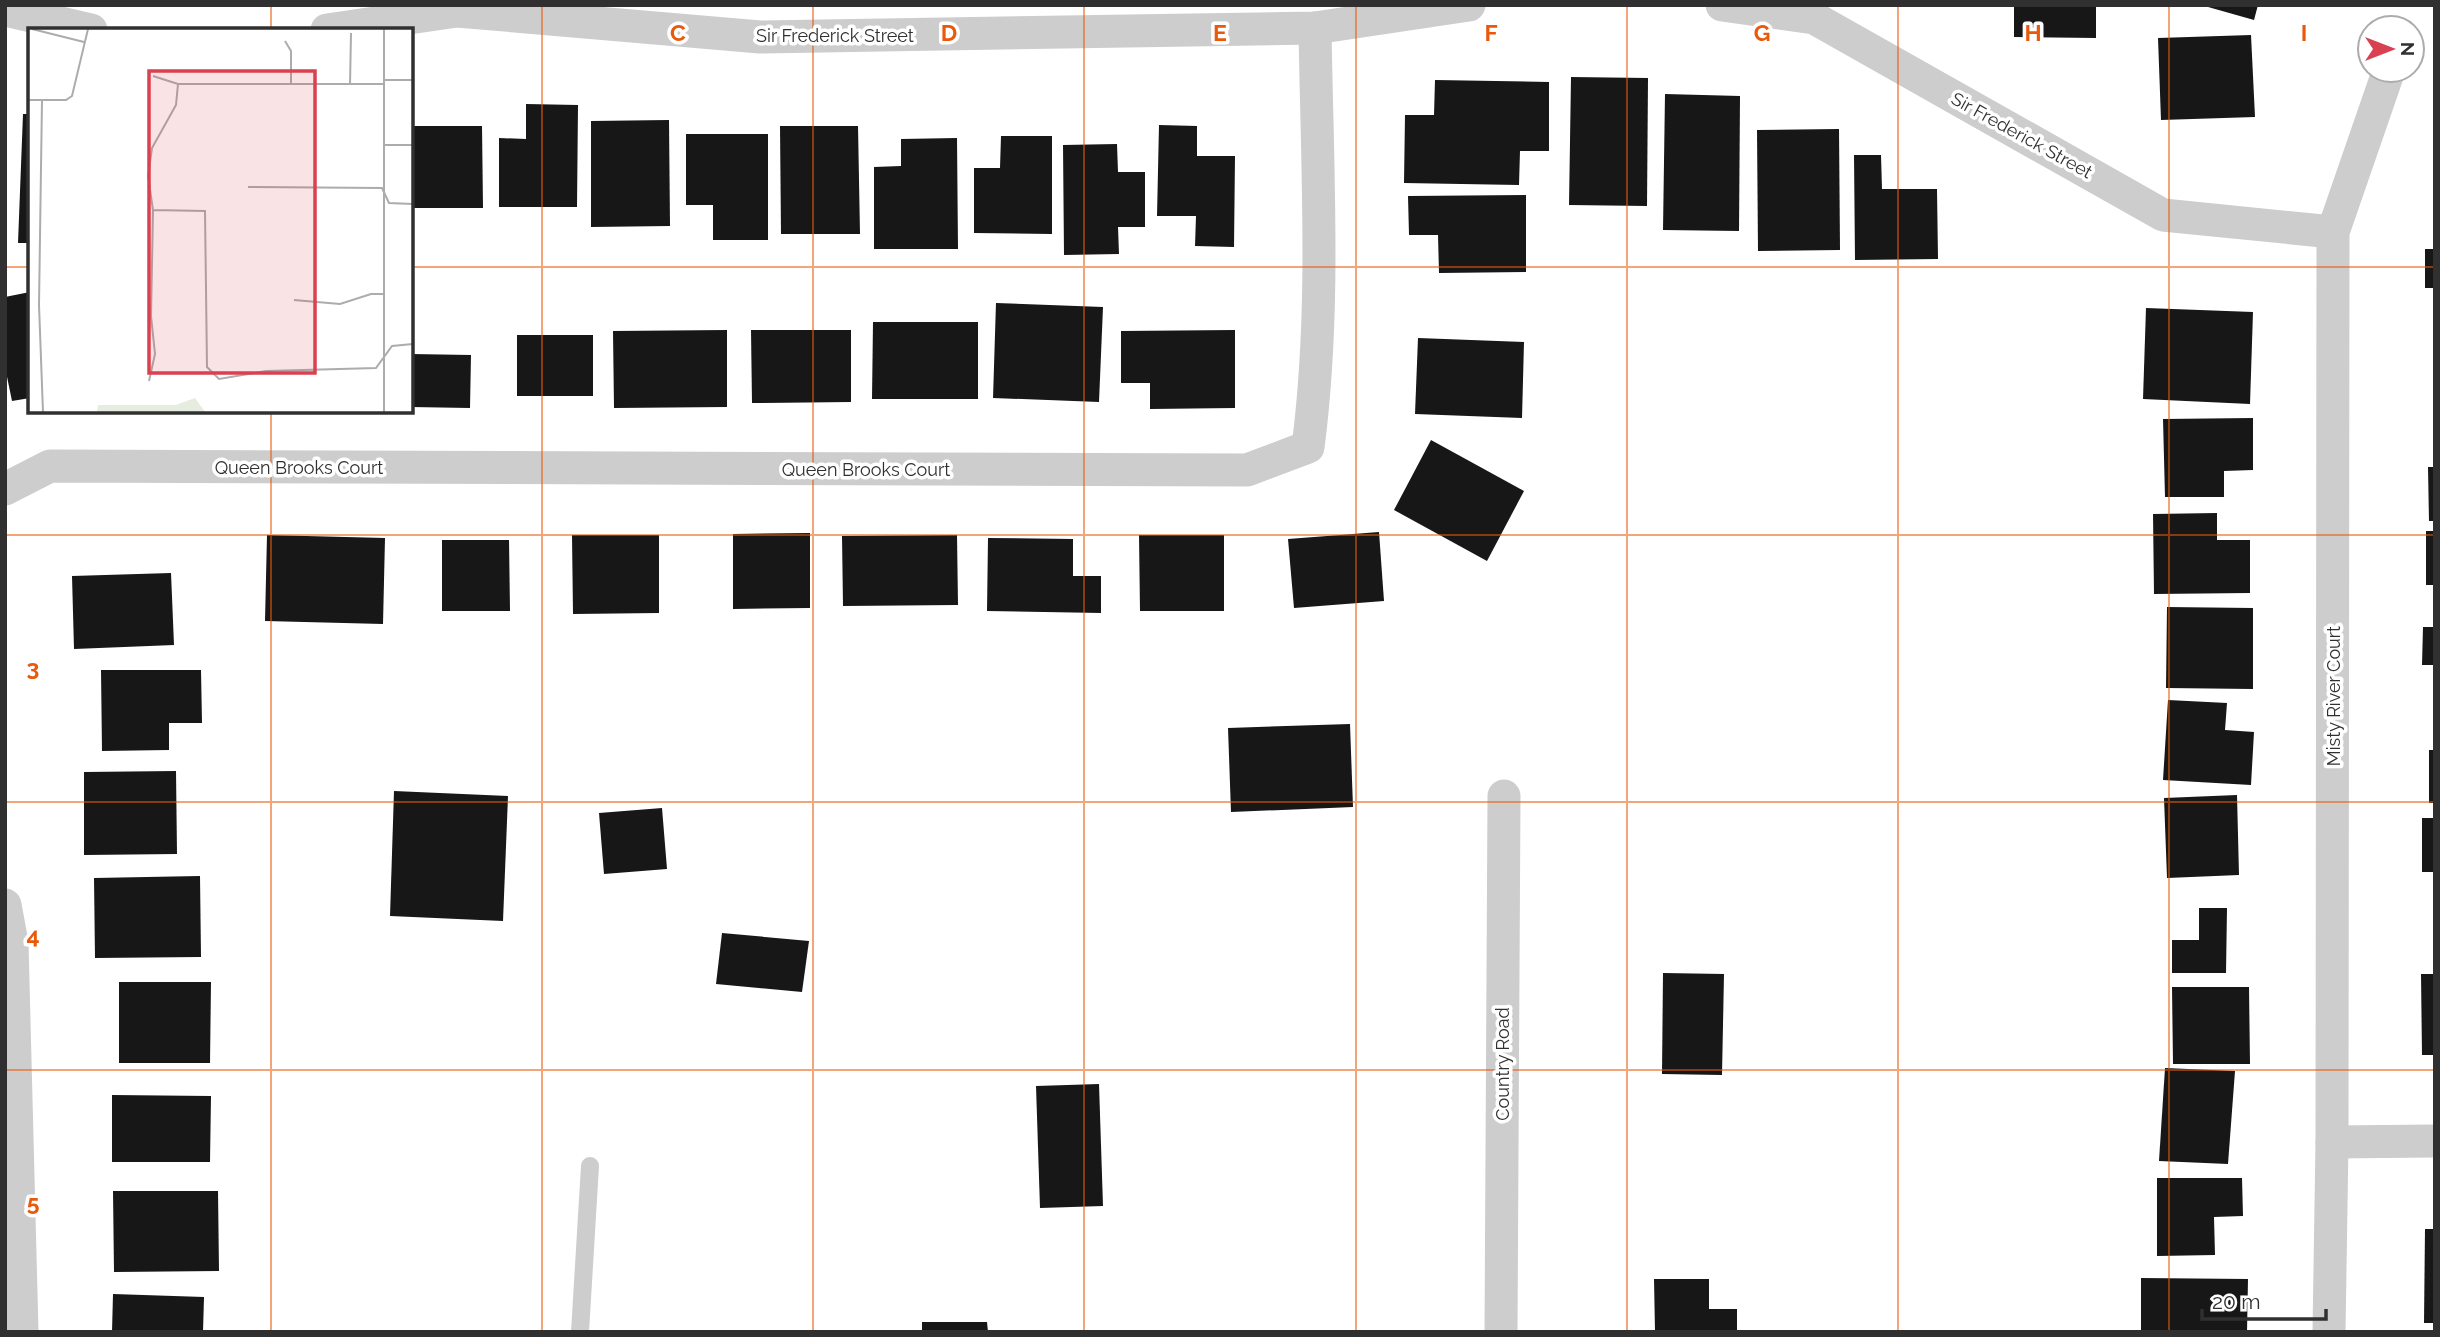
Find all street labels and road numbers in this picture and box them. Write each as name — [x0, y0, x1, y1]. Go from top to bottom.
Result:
street label: Sir Frederick Street — [756, 25, 914, 46]
street label: Sir Frederick Street — [1948, 88, 2096, 182]
street label: Queen Brooks Court — [215, 457, 383, 478]
street label: Queen Brooks Court — [782, 459, 950, 480]
street label: Misty River Court — [2323, 626, 2344, 766]
street label: Country Road — [1492, 1007, 1513, 1121]

